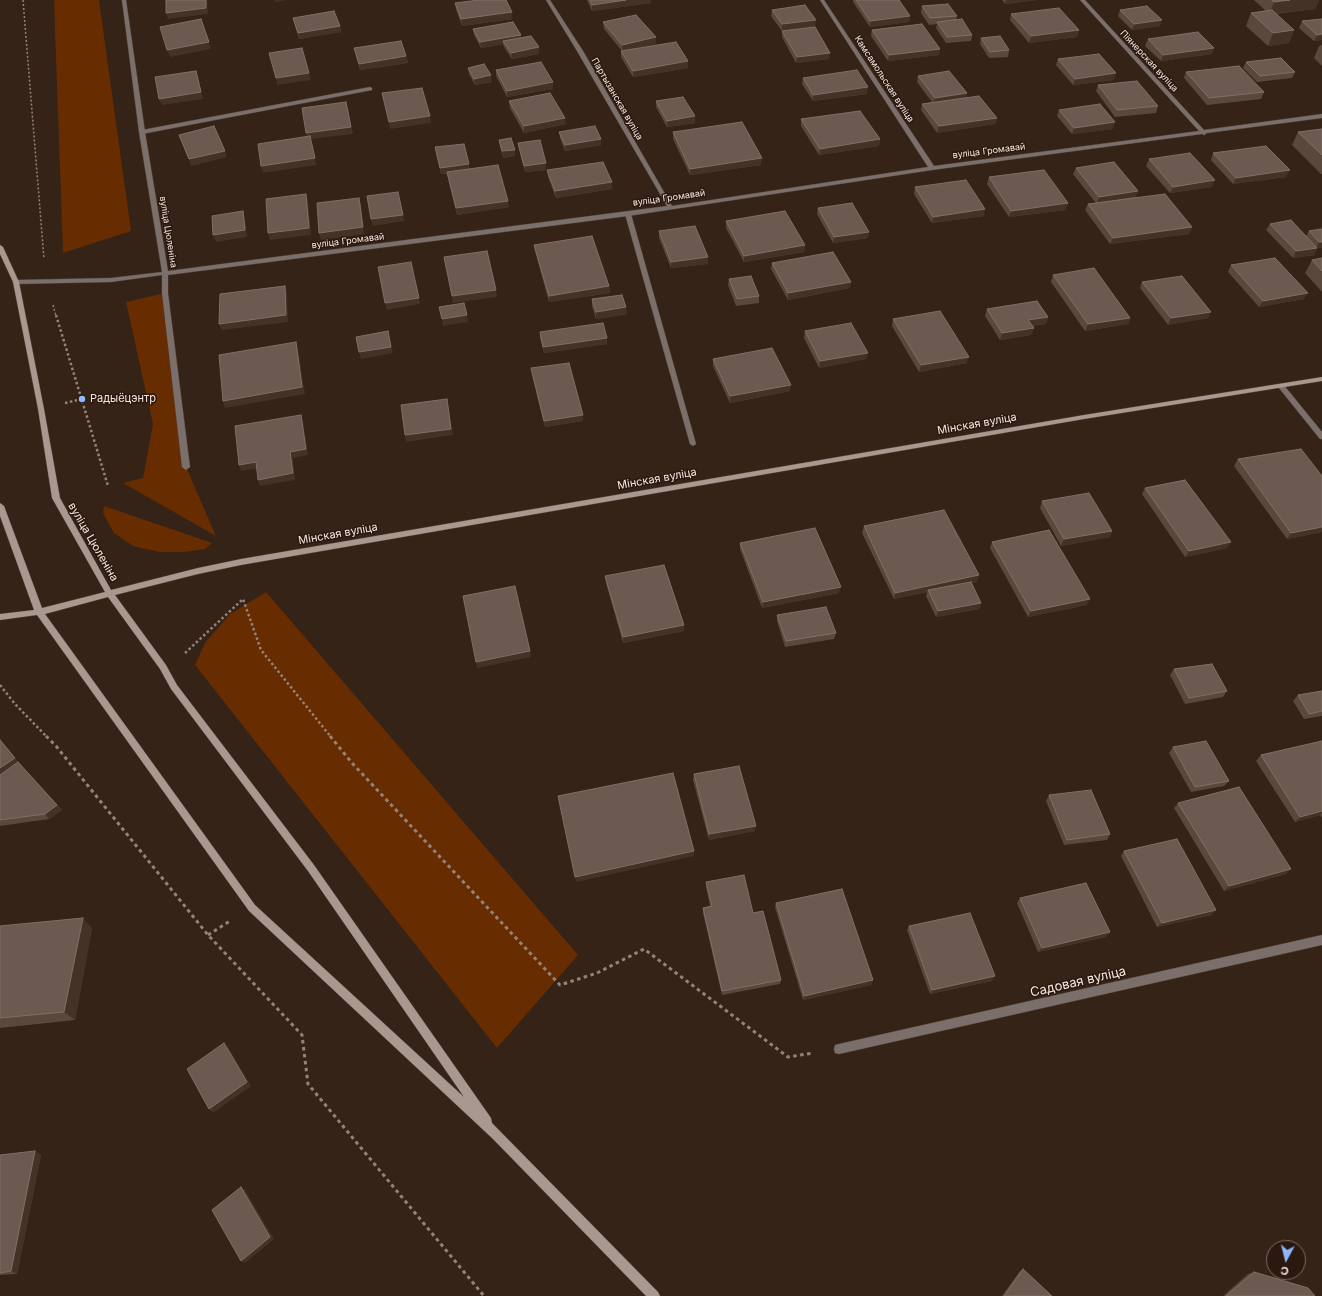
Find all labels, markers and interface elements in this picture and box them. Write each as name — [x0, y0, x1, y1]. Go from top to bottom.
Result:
street label: Піянерская вуліца — [1118, 28, 1180, 94]
street label: Камсамольская вуліца — [852, 34, 916, 124]
street label: Партызанская вуліца — [589, 56, 645, 142]
street label: вуліца Громавай — [952, 141, 1026, 161]
street label: вуліца Громавай — [632, 188, 706, 208]
street label: вуліца Цюленіна — [157, 195, 179, 269]
street label: вуліца Громавай — [311, 231, 385, 251]
place label: Радыёцэнтр — [90, 392, 156, 406]
marker: Радыёцэнтр — [77, 394, 87, 404]
street label: Мінская вуліца — [936, 411, 1018, 437]
street label: Мінская вуліца — [616, 466, 698, 492]
street label: вуліца Цюленіна — [65, 500, 121, 584]
street label: Мінская вуліца — [297, 521, 379, 547]
street label: Садовая вуліца — [1028, 963, 1128, 1001]
north arrow — [1266, 1240, 1306, 1280]
text: С — [1280, 1263, 1290, 1278]

